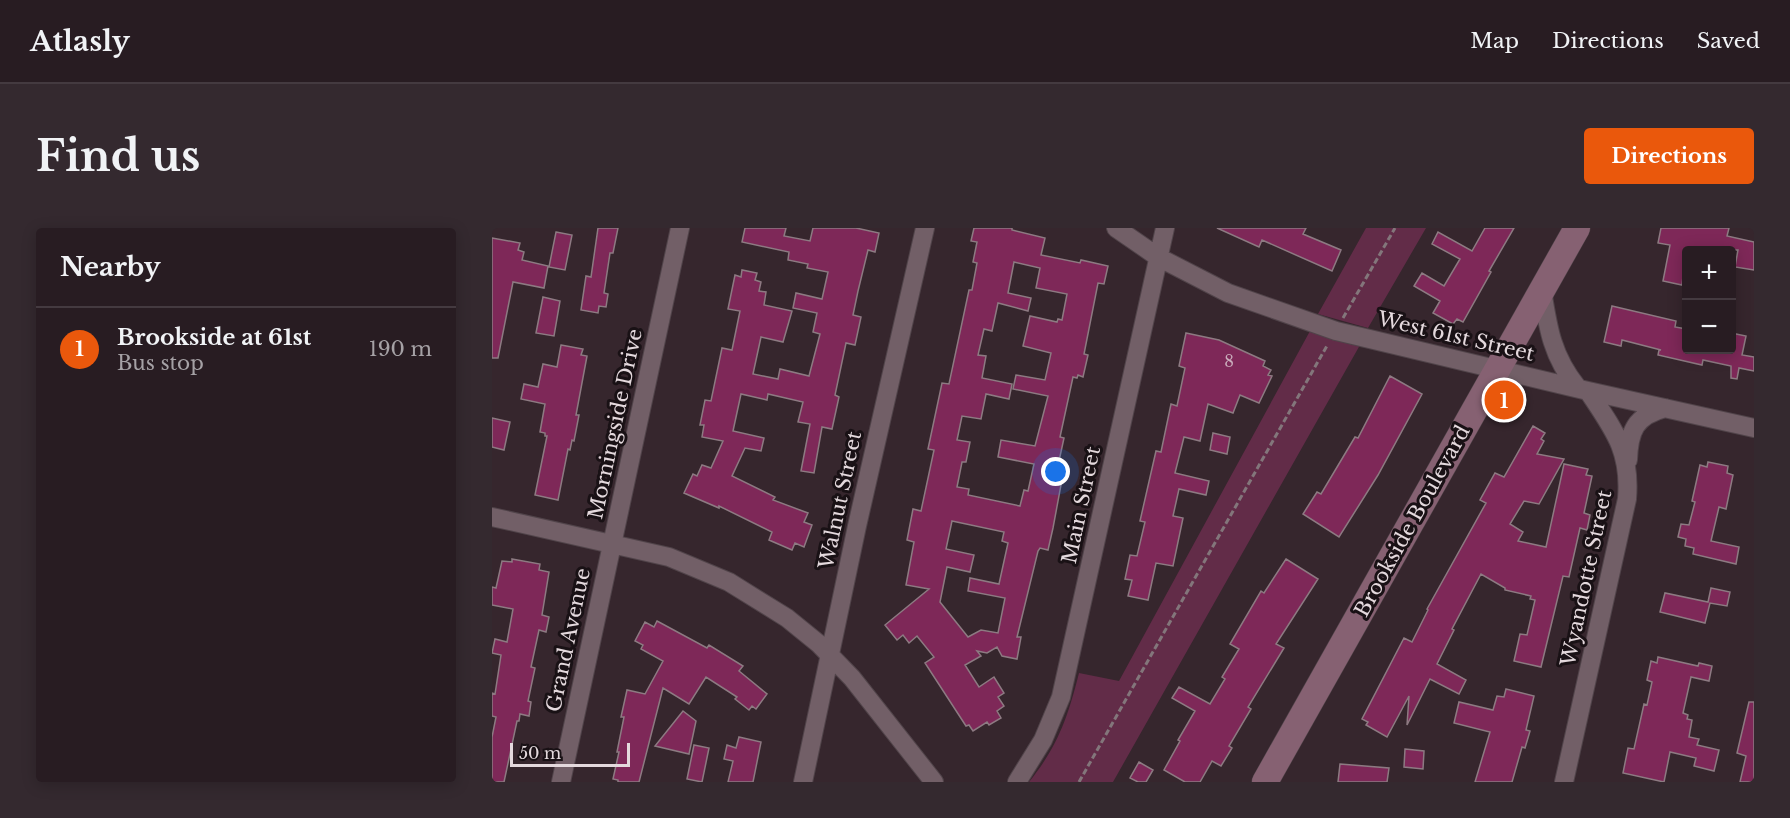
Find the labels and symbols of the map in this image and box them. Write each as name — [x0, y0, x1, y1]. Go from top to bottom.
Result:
street label: West 61st Street — [1374, 306, 1537, 366]
street label: Morningside Drive — [583, 327, 647, 521]
house number: 8 — [1224, 351, 1234, 371]
pin: 1 — [1484, 378, 1524, 423]
street label: Brookside Boulevard — [1349, 421, 1475, 621]
street label: Walnut Street — [814, 429, 866, 572]
street label: Main Street — [1057, 444, 1105, 566]
your location — [1041, 457, 1070, 486]
street label: Wyandotte Street — [1555, 487, 1616, 669]
street label: Grand Avenue — [541, 566, 595, 714]
scale bar — [510, 740, 630, 768]

